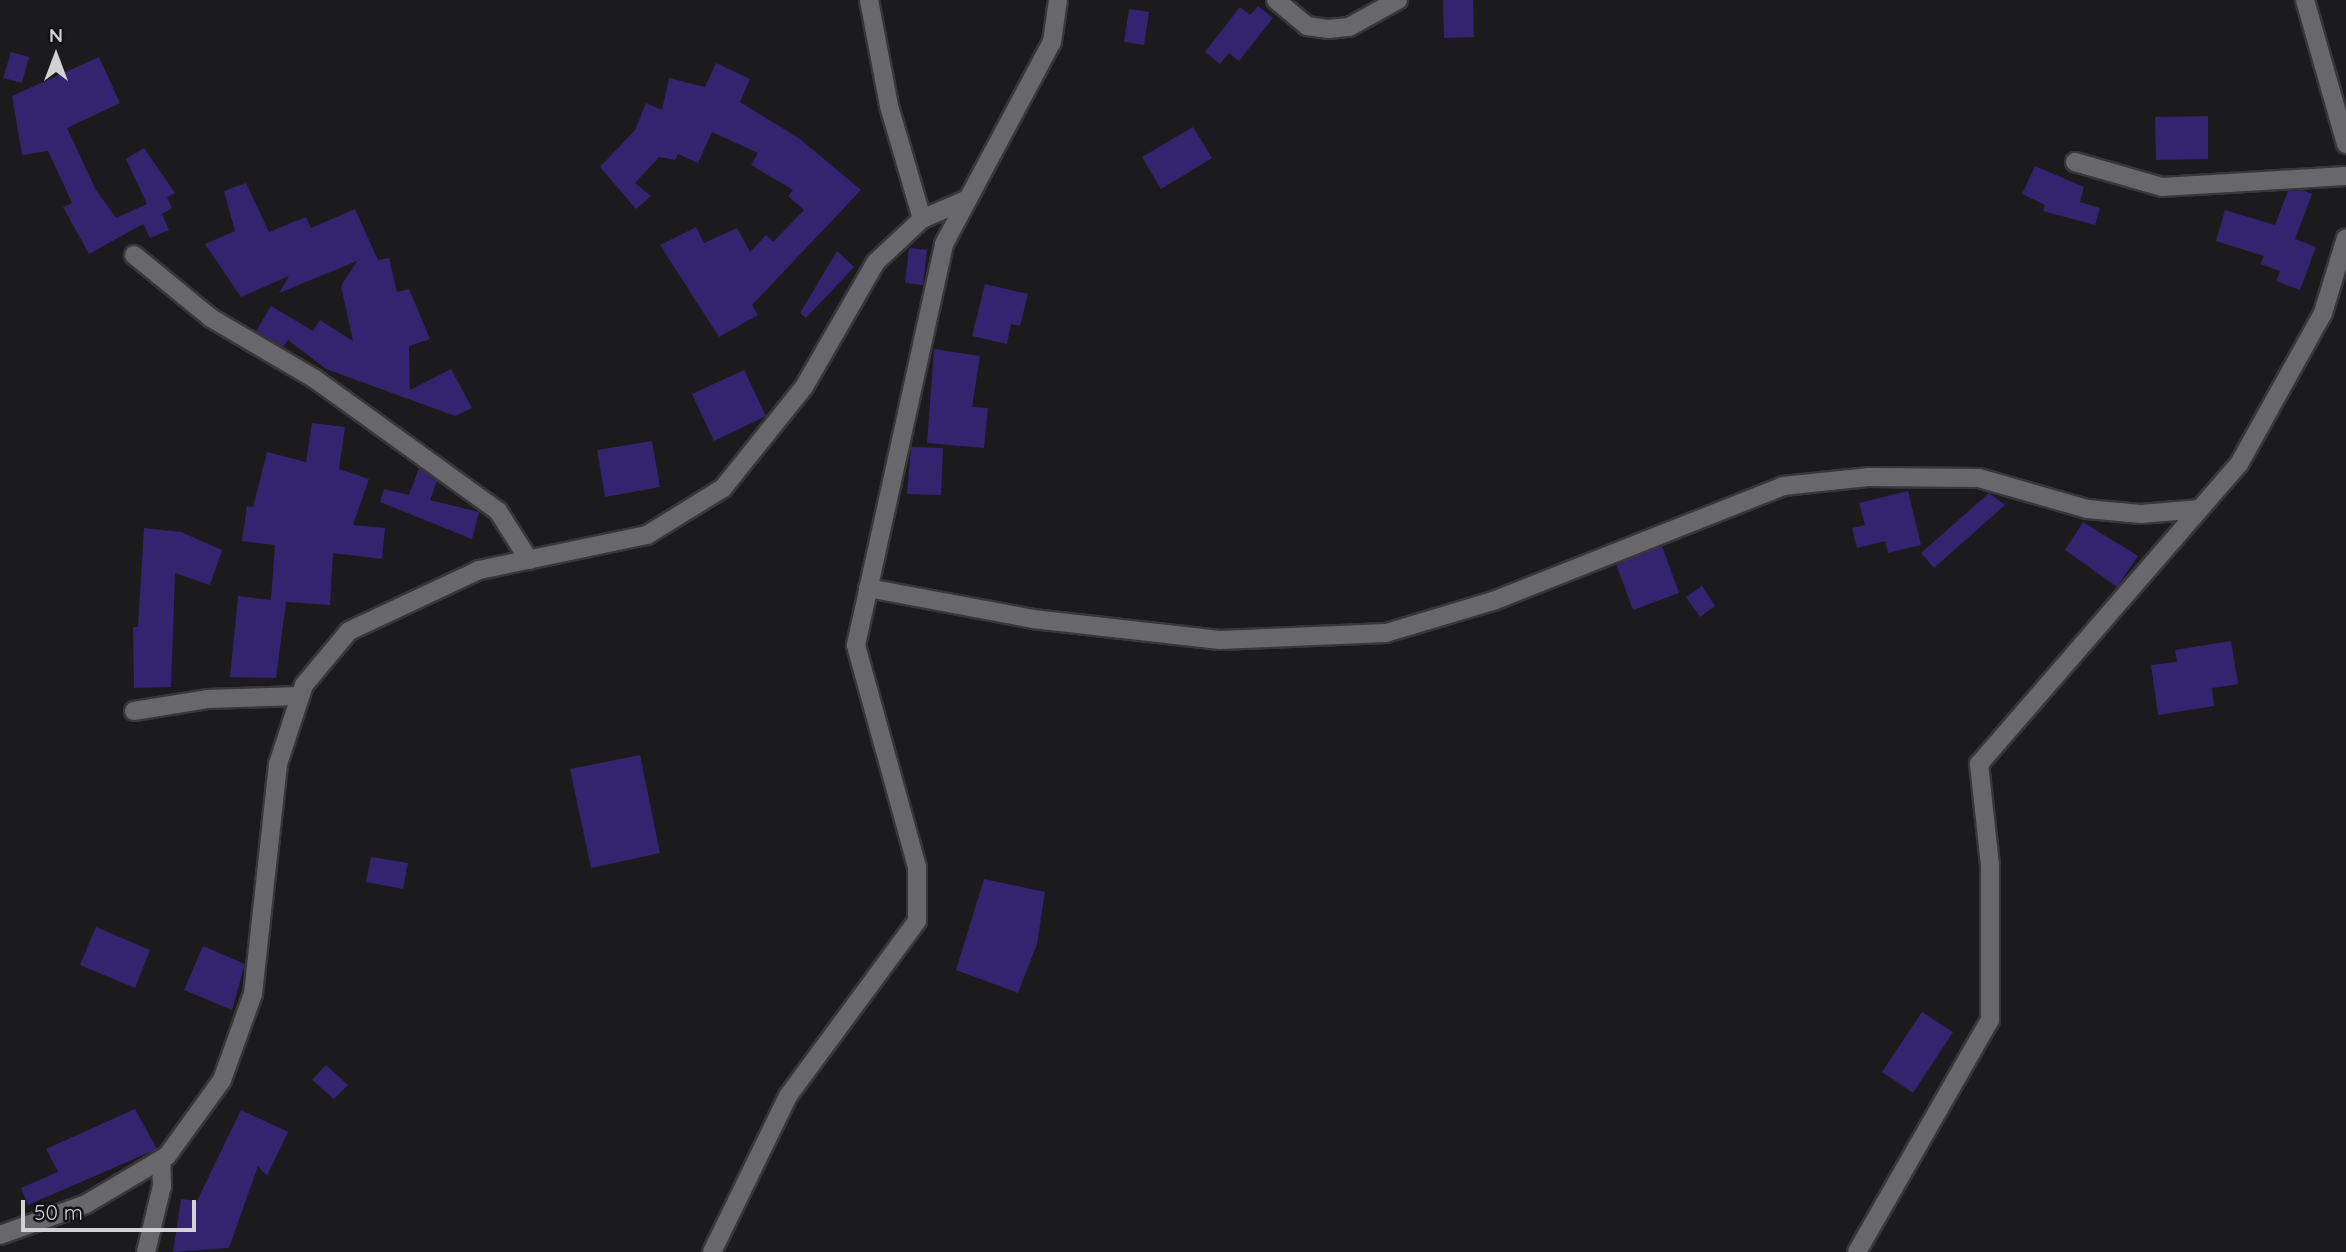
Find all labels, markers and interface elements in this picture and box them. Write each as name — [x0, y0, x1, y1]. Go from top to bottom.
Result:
north arrow — [21, 21, 91, 91]
text: N — [49, 23, 63, 47]
scale bar — [24, 1186, 200, 1230]
text: 50 m — [34, 1199, 83, 1225]

